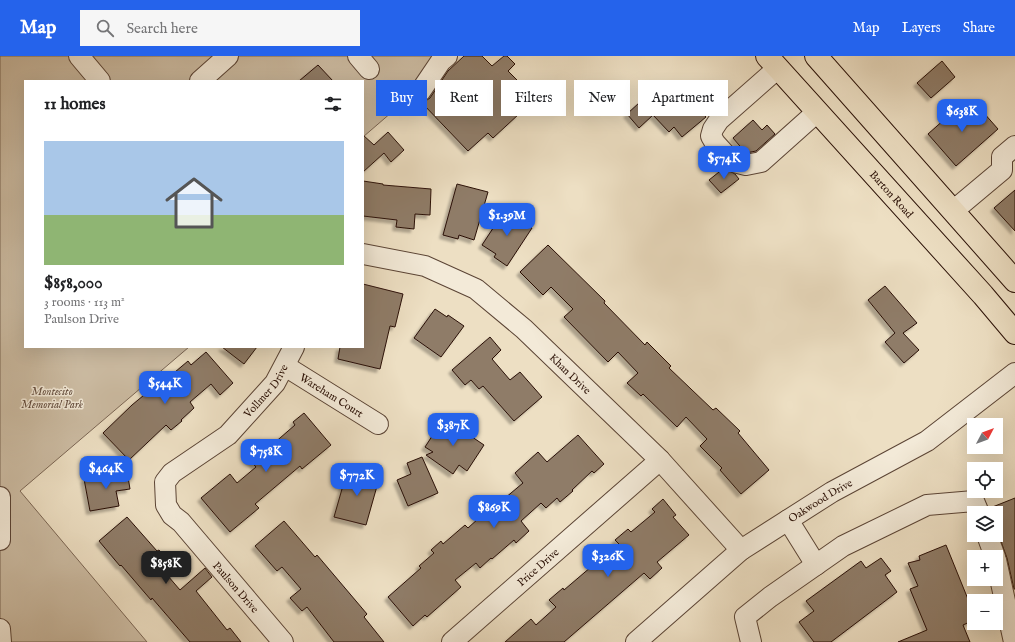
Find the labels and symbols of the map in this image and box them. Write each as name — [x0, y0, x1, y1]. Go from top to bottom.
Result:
pin: $638K — [934, 99, 990, 133]
pin: $574K — [696, 146, 752, 180]
street label: Barton Road — [866, 168, 916, 221]
pin: $1.39M — [474, 203, 540, 237]
street label: Khan Drive — [546, 351, 593, 398]
street label: Vollmer Drive — [240, 362, 292, 422]
pin: $544K — [137, 371, 193, 405]
street label: Wareham Court — [297, 371, 366, 421]
park label: Montecito Memorial Park — [21, 385, 84, 412]
pin: $387K — [425, 413, 481, 447]
north arrow — [967, 418, 1003, 454]
pin: $758K — [238, 439, 294, 473]
pin: $464K — [78, 456, 134, 490]
pin: $772K — [329, 463, 385, 497]
street label: Oakwood Drive — [786, 476, 855, 526]
pin: $869K — [466, 495, 522, 529]
pin: $326K — [580, 544, 636, 578]
street label: Price Drive — [515, 546, 562, 590]
pin: $858K — [138, 551, 194, 585]
street label: Paulson Drive — [209, 559, 261, 616]

